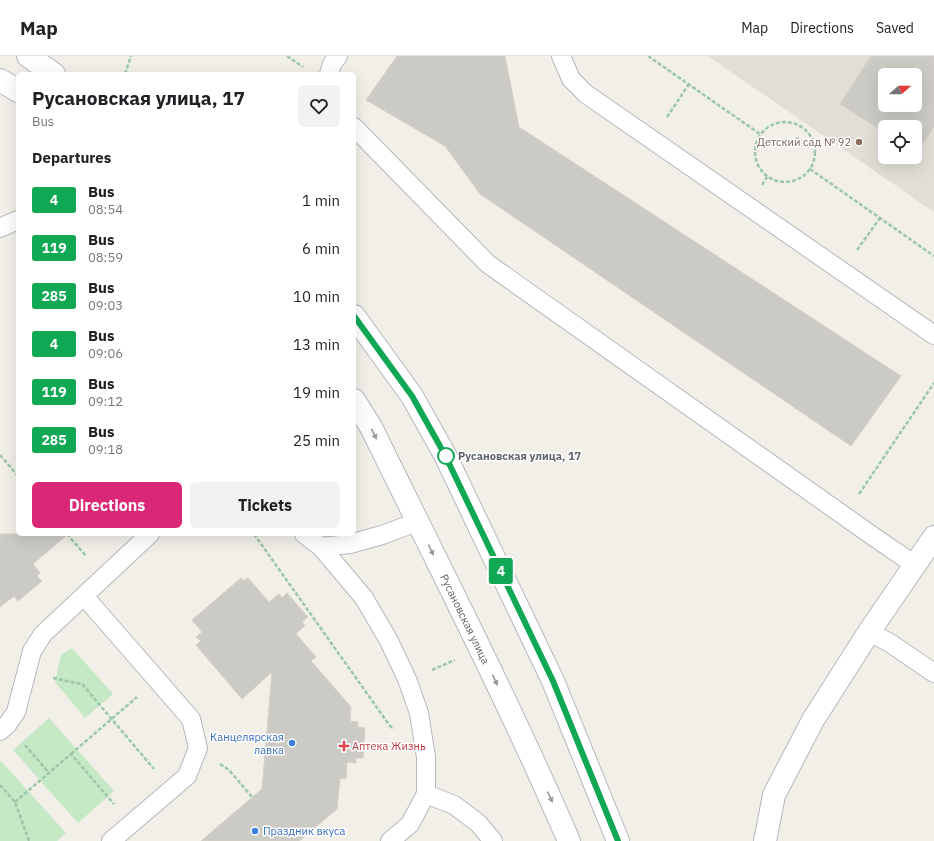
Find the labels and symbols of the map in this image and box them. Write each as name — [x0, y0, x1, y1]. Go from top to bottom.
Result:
north arrow — [878, 68, 922, 112]
place label: Детский сад № 92 — [757, 135, 851, 149]
marker: Детский сад № 92 — [854, 137, 864, 147]
one-way arrow — [371, 428, 377, 439]
marker: Русановская улица, 17 — [437, 447, 455, 465]
place label: Русановская улица, 17 — [458, 449, 582, 463]
one-way arrow — [428, 545, 435, 556]
line badge: 4 — [488, 558, 514, 584]
street label: Русановская улица — [437, 572, 493, 667]
one-way arrow — [492, 674, 498, 685]
place label: Канцелярская лавка — [210, 730, 284, 757]
marker: Канцелярская лавка — [287, 738, 297, 748]
place label: Аптека Жизнь — [352, 739, 426, 753]
marker: Аптека Жизнь — [339, 741, 349, 751]
one-way arrow — [547, 792, 553, 803]
place label: Праздник вкуса — [263, 824, 346, 838]
marker: Праздник вкуса — [250, 826, 260, 836]

